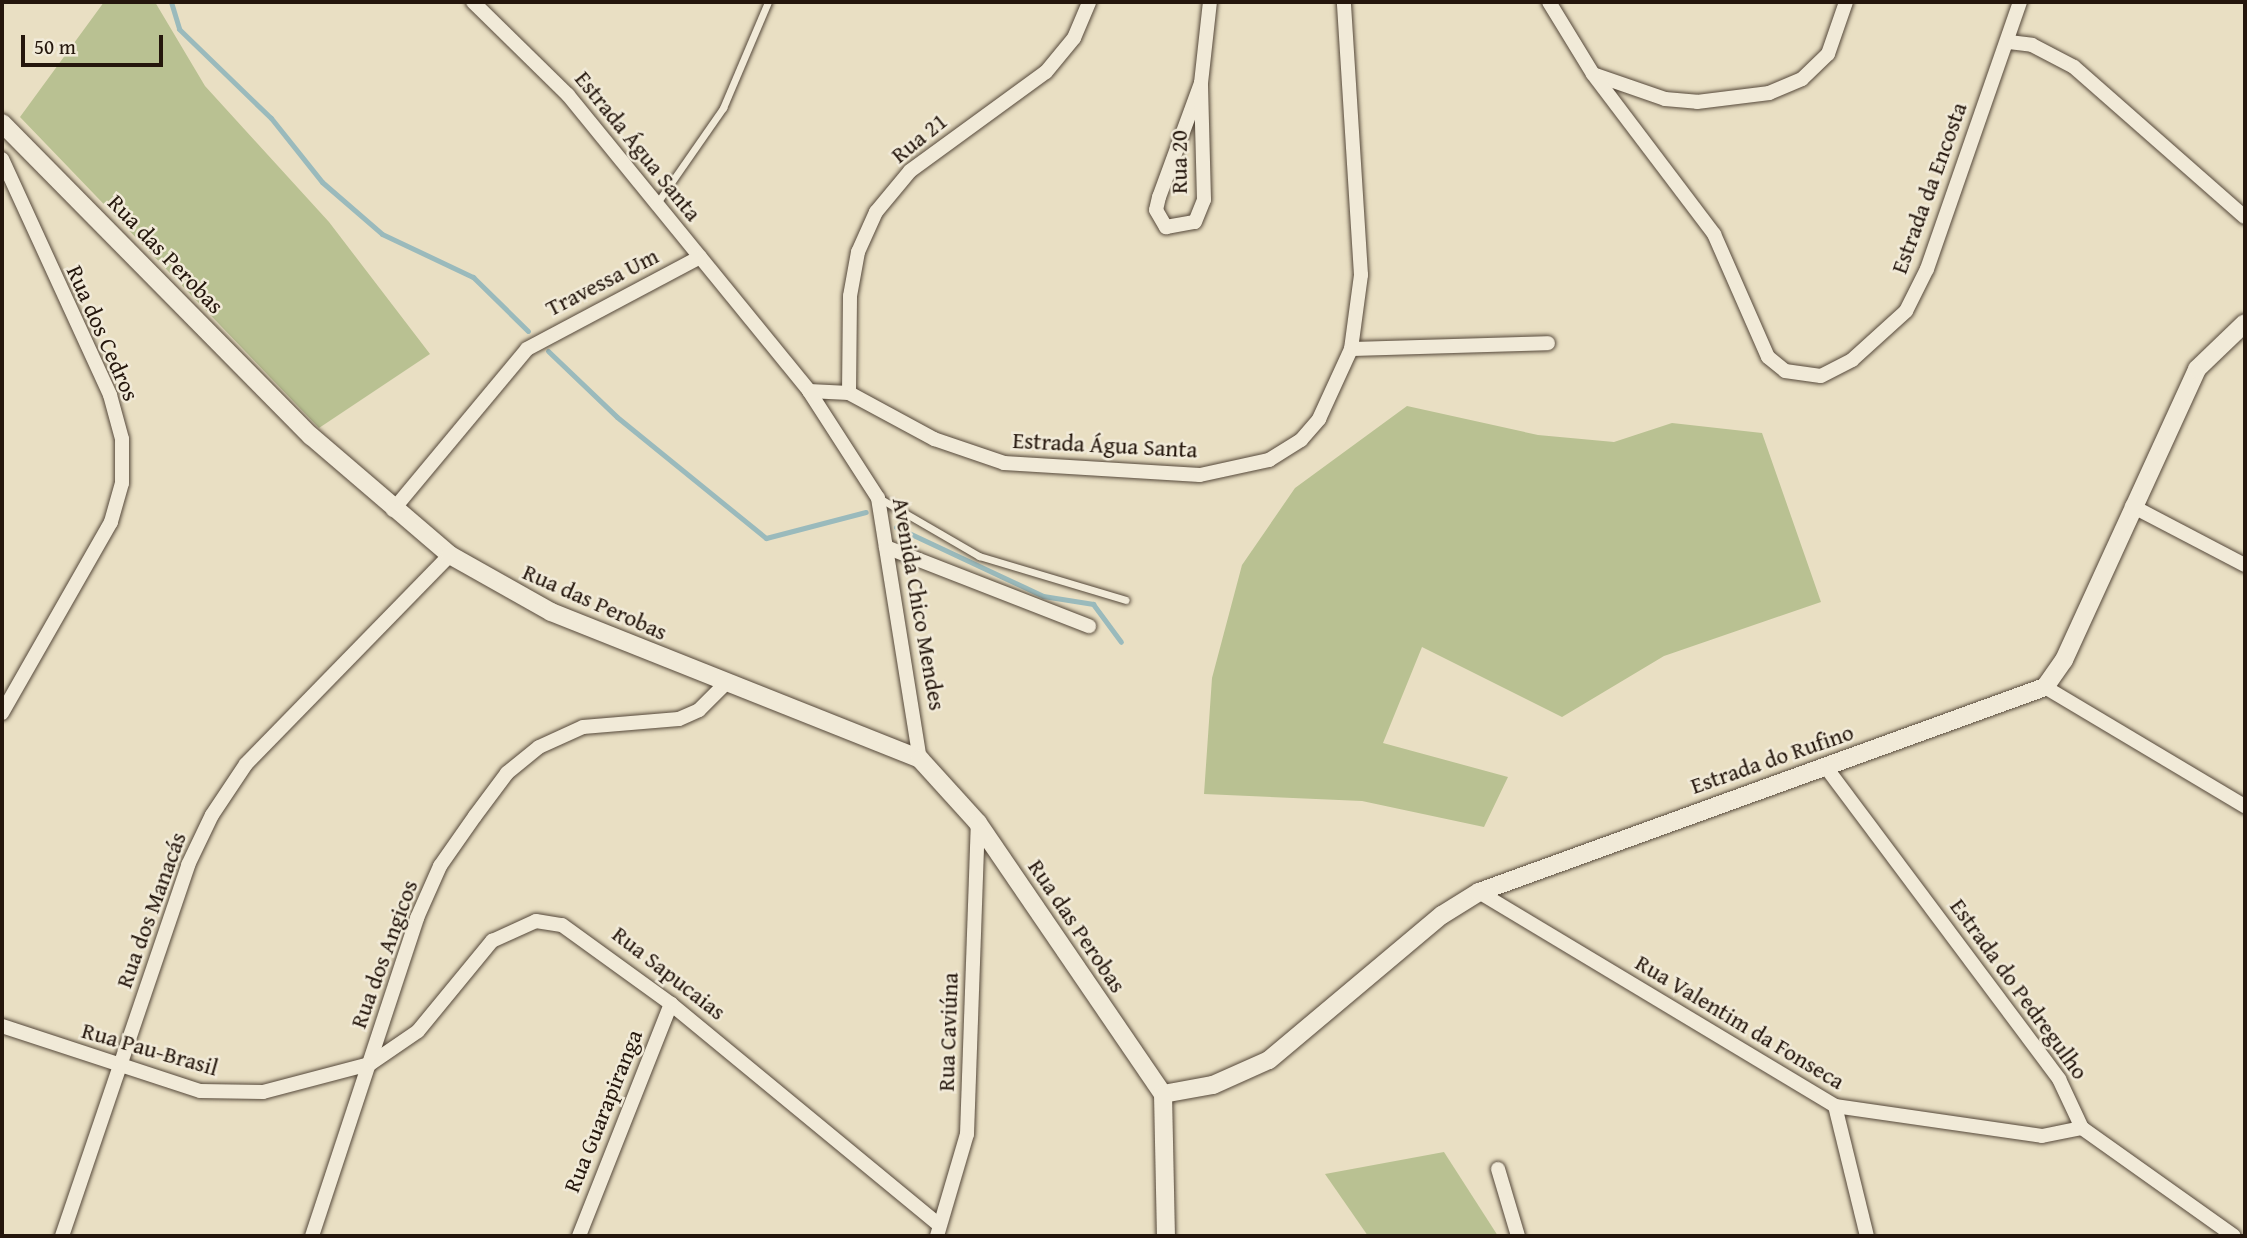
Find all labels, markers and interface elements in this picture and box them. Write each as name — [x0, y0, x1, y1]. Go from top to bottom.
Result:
scale bar — [24, 21, 166, 65]
text: 50 m — [34, 31, 76, 62]
street label: Estrada Água Santa — [569, 65, 707, 227]
street label: Estrada da Encosta — [1885, 99, 1973, 277]
street label: Rua 21 — [886, 107, 952, 169]
street label: Rua 20 — [1165, 130, 1193, 194]
street label: Rua das Perobas — [102, 189, 230, 319]
street label: Travessa Um — [541, 242, 663, 322]
street label: Rua dos Cedros — [61, 261, 145, 405]
street label: Estrada Água Santa — [1012, 426, 1198, 464]
street label: Avenida Chico Mendes — [887, 495, 951, 713]
street label: Rua das Perobas — [519, 558, 671, 646]
street label: Estrada do Rufino — [1687, 718, 1857, 800]
street label: Rua dos Manacás — [110, 828, 192, 992]
street label: Rua das Perobas — [1022, 854, 1132, 998]
street label: Rua dos Angicos — [344, 876, 424, 1032]
street label: Estrada do Pedregulho — [1944, 893, 2094, 1085]
street label: Rua Sapucaias — [607, 920, 731, 1026]
street label: Rua Valentim da Fonseca — [1630, 949, 1850, 1095]
street label: Rua Caviúna — [932, 972, 964, 1092]
street label: Rua Pau-Brasil — [79, 1016, 221, 1082]
street label: Rua Guarapiranga — [558, 1026, 648, 1196]

